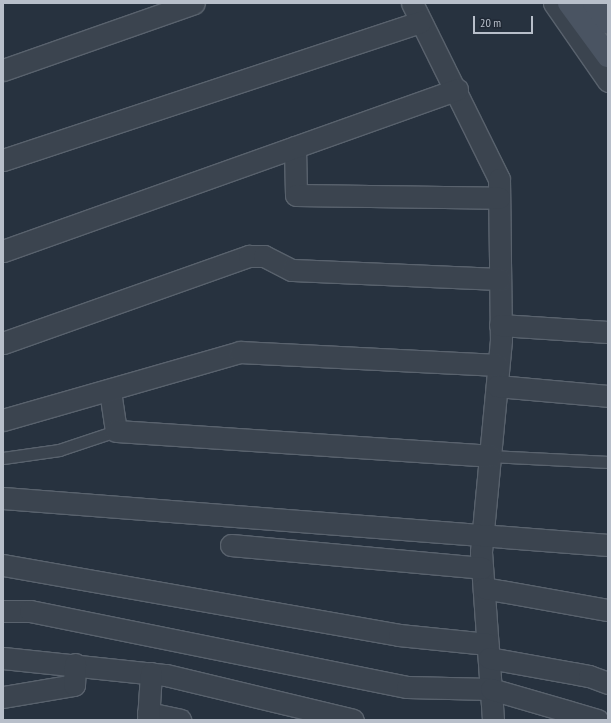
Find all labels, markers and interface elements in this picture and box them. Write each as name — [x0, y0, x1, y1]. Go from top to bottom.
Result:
scale bar — [475, 8, 535, 34]
text: 20 m — [480, 15, 501, 30]

